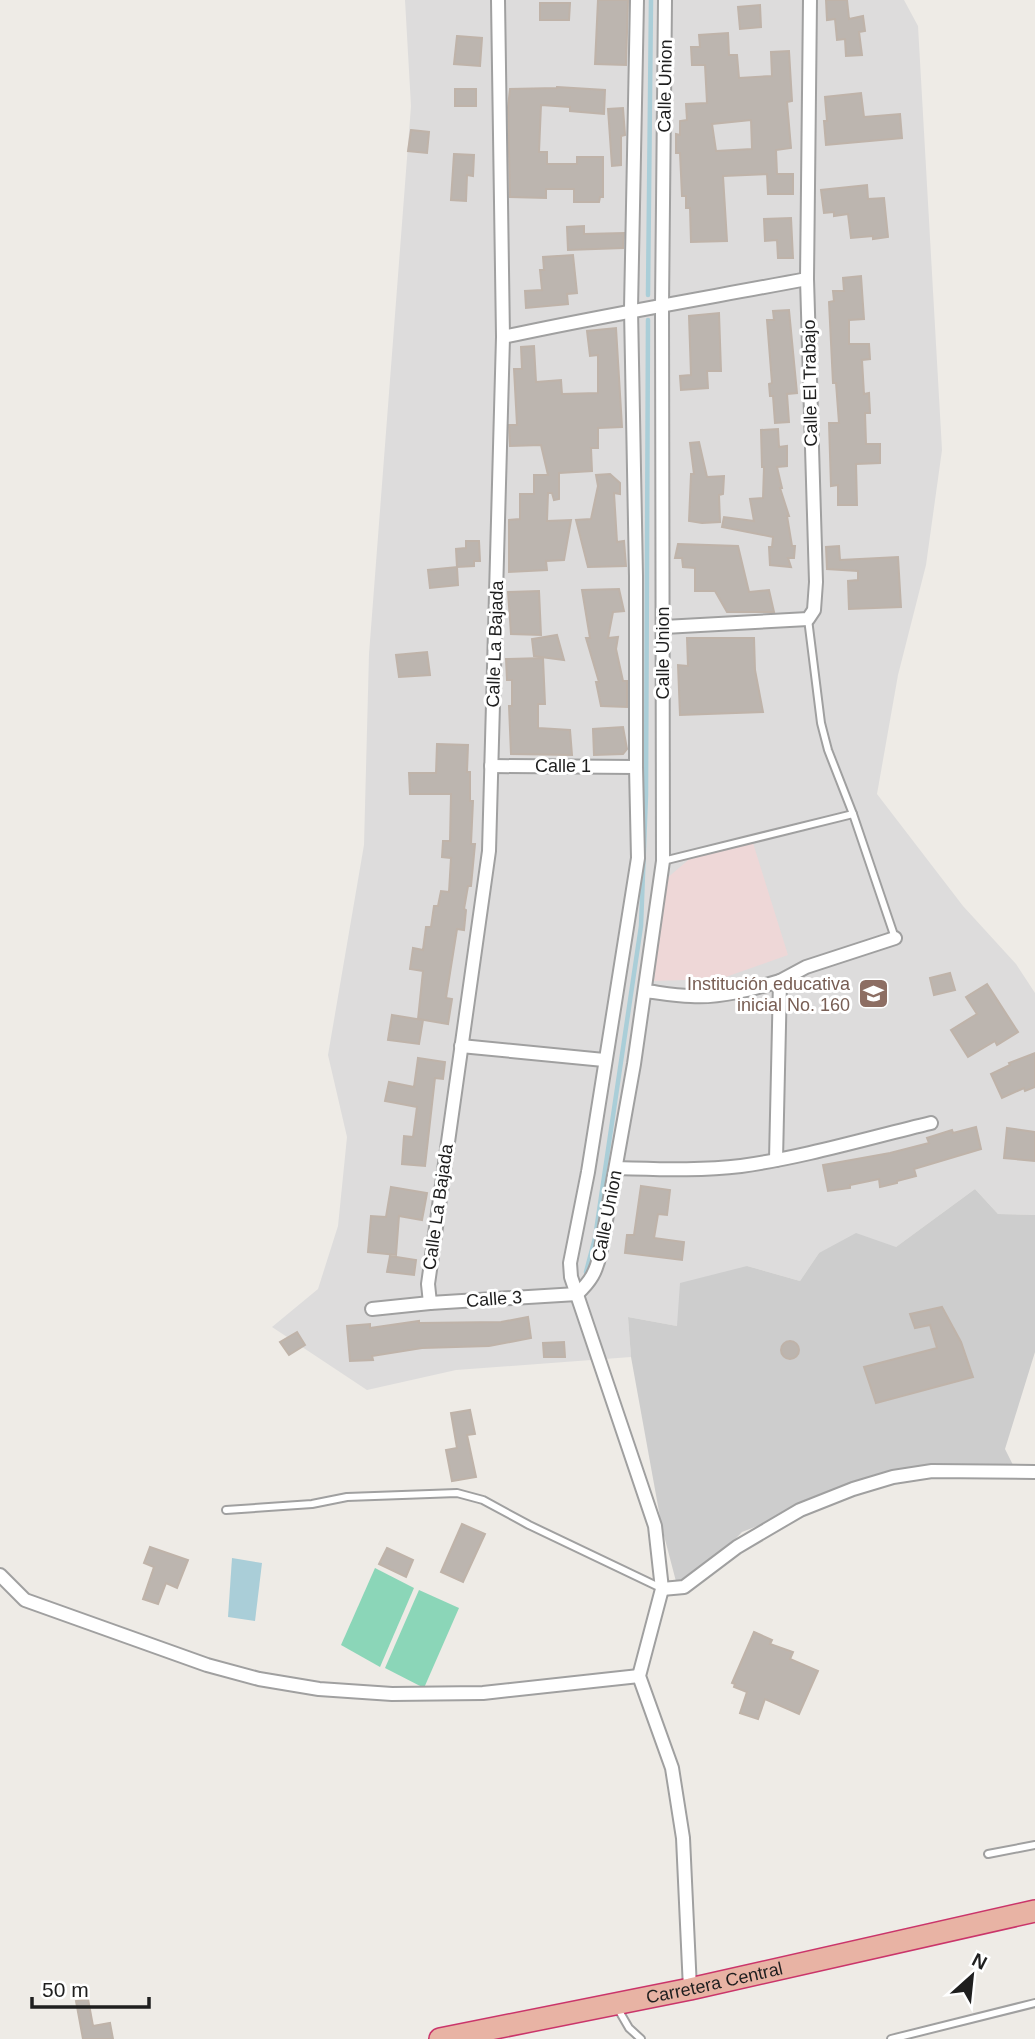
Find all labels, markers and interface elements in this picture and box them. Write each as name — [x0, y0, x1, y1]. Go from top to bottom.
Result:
street label: Calle Union — [654, 39, 676, 133]
street label: Calle El Trabajo — [799, 319, 821, 447]
street label: Calle La Bajada — [483, 579, 507, 708]
street label: Calle Union — [653, 606, 673, 700]
street label: Calle 1 — [535, 756, 591, 776]
place label: Institución educativa inicial No. 160 — [687, 974, 851, 1015]
school or university icon: Institución educativa inicial No. 160 — [856, 977, 890, 1011]
street label: Calle La Bajada — [419, 1142, 457, 1271]
street label: Calle Union — [588, 1168, 626, 1264]
street label: Calle 3 — [465, 1287, 523, 1311]
north arrow — [937, 1941, 1007, 2011]
text: N — [969, 1949, 990, 1974]
street label: Carretera Central — [644, 1958, 785, 2008]
scale bar — [32, 1966, 149, 2010]
text: 50 m — [42, 1978, 89, 2001]

